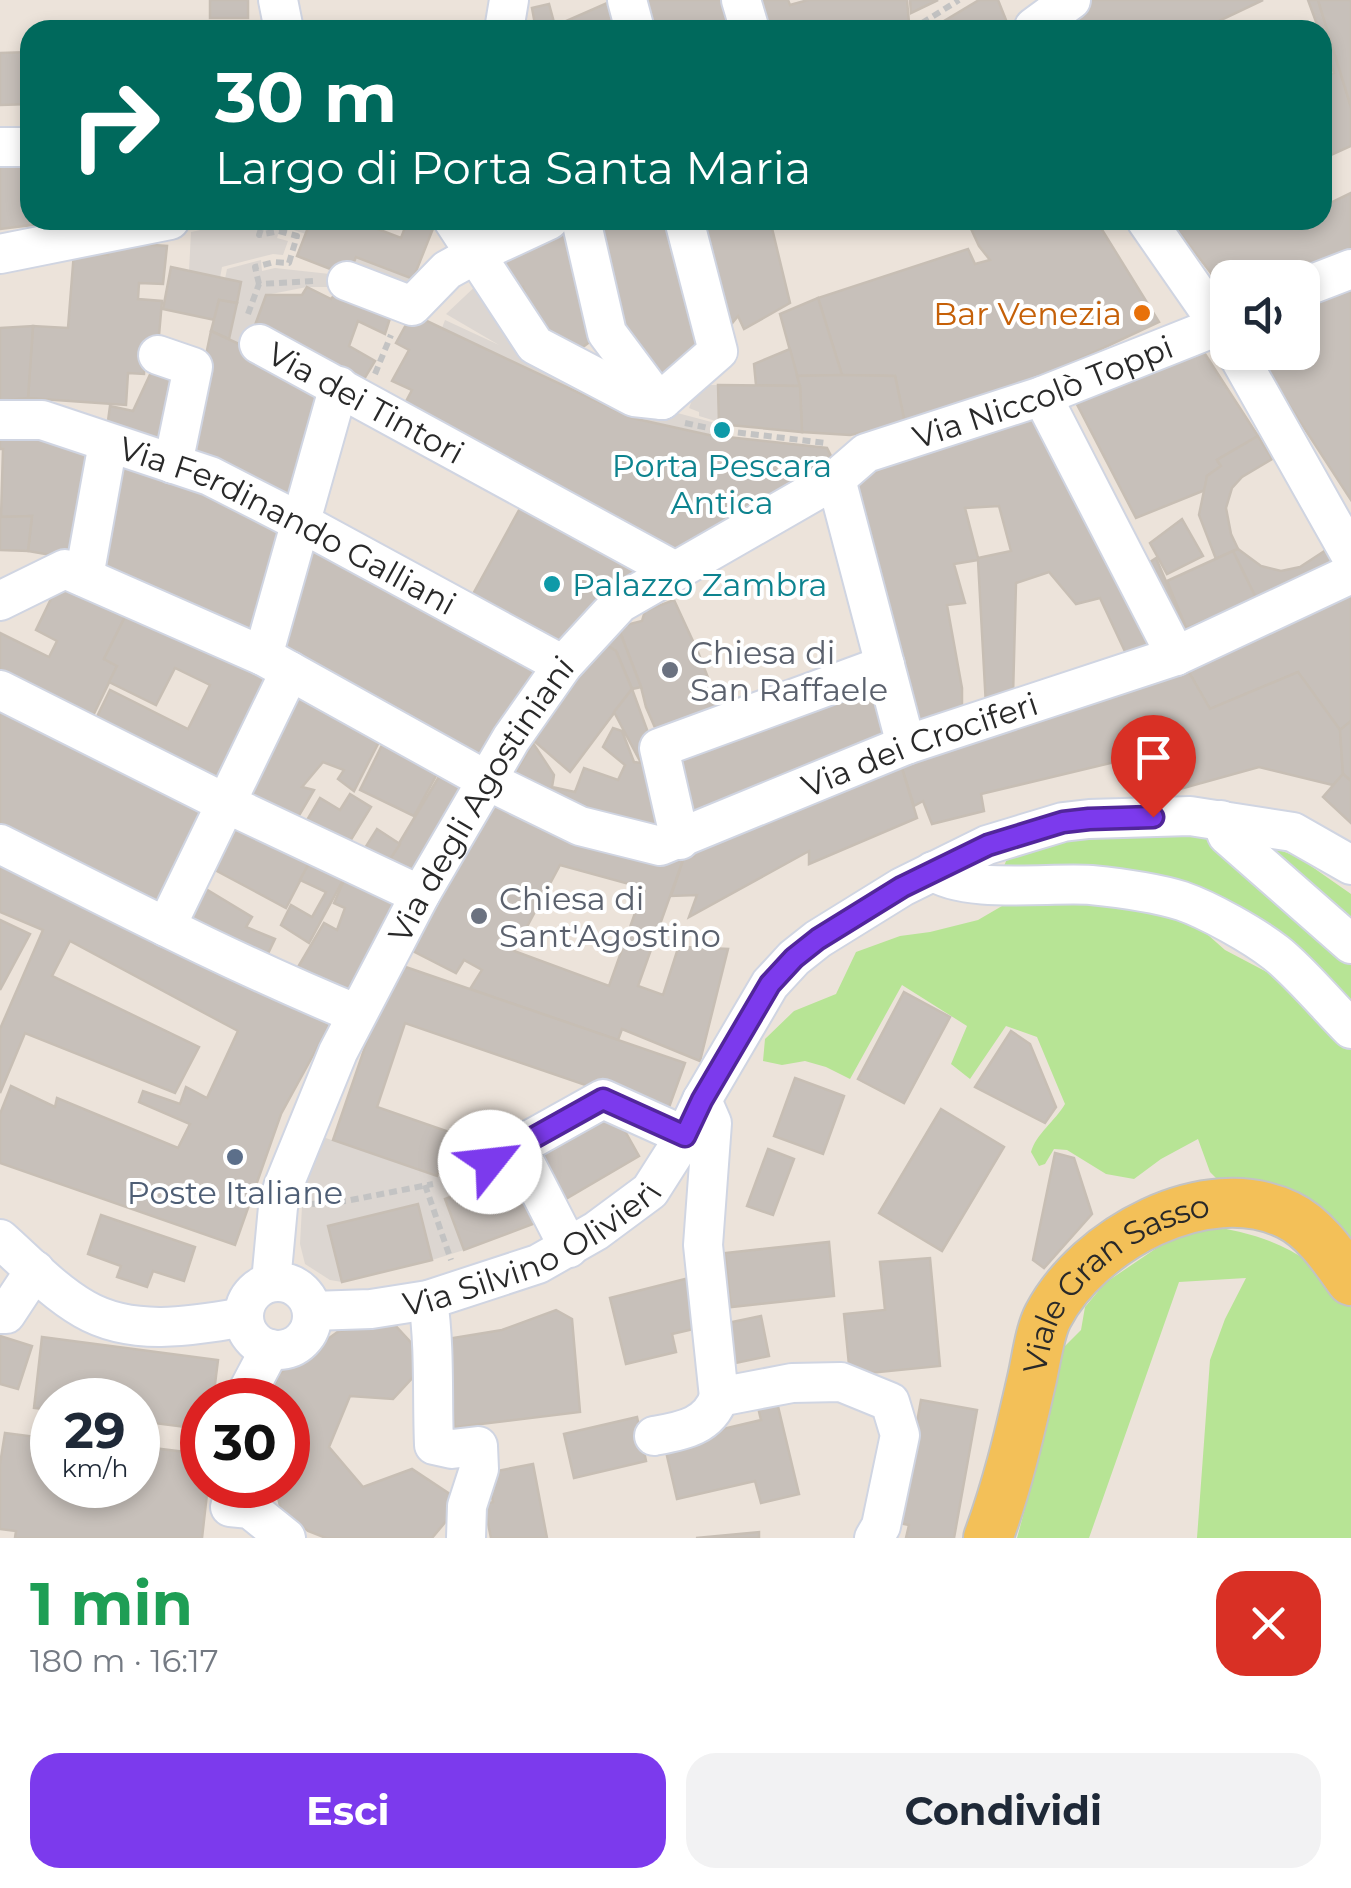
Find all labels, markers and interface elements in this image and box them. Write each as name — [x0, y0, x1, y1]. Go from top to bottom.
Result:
text: 30 m — [215, 54, 397, 140]
icon: right — [50, 60, 180, 190]
text: Largo di Porta Santa Maria — [215, 140, 811, 195]
map controls — [1210, 260, 1320, 370]
button: sound — [1210, 260, 1320, 370]
place label: Bar Venezia — [933, 294, 1122, 333]
marker: Bar Venezia — [1131, 302, 1153, 324]
street label: Via Niccolò Toppi — [908, 327, 1178, 456]
street label: Via dei Tintori — [261, 333, 471, 472]
marker: Porta Pescara Antica — [711, 419, 733, 441]
street label: Via Ferdinando Galliani — [114, 428, 463, 623]
place label: Porta Pescara Antica — [612, 446, 832, 522]
place label: Palazzo Zambra — [572, 565, 828, 604]
marker: Palazzo Zambra — [541, 573, 563, 595]
place label: Chiesa di San Raffaele — [690, 633, 888, 709]
street label: Via degli Agostiniani — [379, 647, 581, 949]
marker: Chiesa di San Raffaele — [659, 659, 681, 681]
street label: Via dei Crociferi — [796, 683, 1042, 805]
pin — [1111, 715, 1196, 818]
icon: arrive — [1126, 730, 1181, 785]
place label: Chiesa di Sant'Agostino — [499, 879, 721, 955]
marker: Chiesa di Sant'Agostino — [468, 905, 490, 927]
position arrow — [438, 1110, 542, 1214]
marker: Poste Italiane — [224, 1146, 246, 1168]
place label: Poste Italiane — [127, 1173, 343, 1212]
street label: Via Silvino Olivieri — [400, 1175, 670, 1323]
street label: Viale Gran Sasso — [1014, 1185, 1213, 1376]
speed limit sign: 30 — [180, 1378, 310, 1508]
text: 29 — [64, 1400, 126, 1461]
text: km/h — [62, 1453, 128, 1483]
text: 1 min — [30, 1567, 193, 1640]
button: close — [1216, 1571, 1321, 1676]
text: 180 m · 16:17 — [30, 1641, 219, 1680]
button: Esci — [30, 1753, 666, 1868]
button: Condividi — [686, 1753, 1321, 1868]

